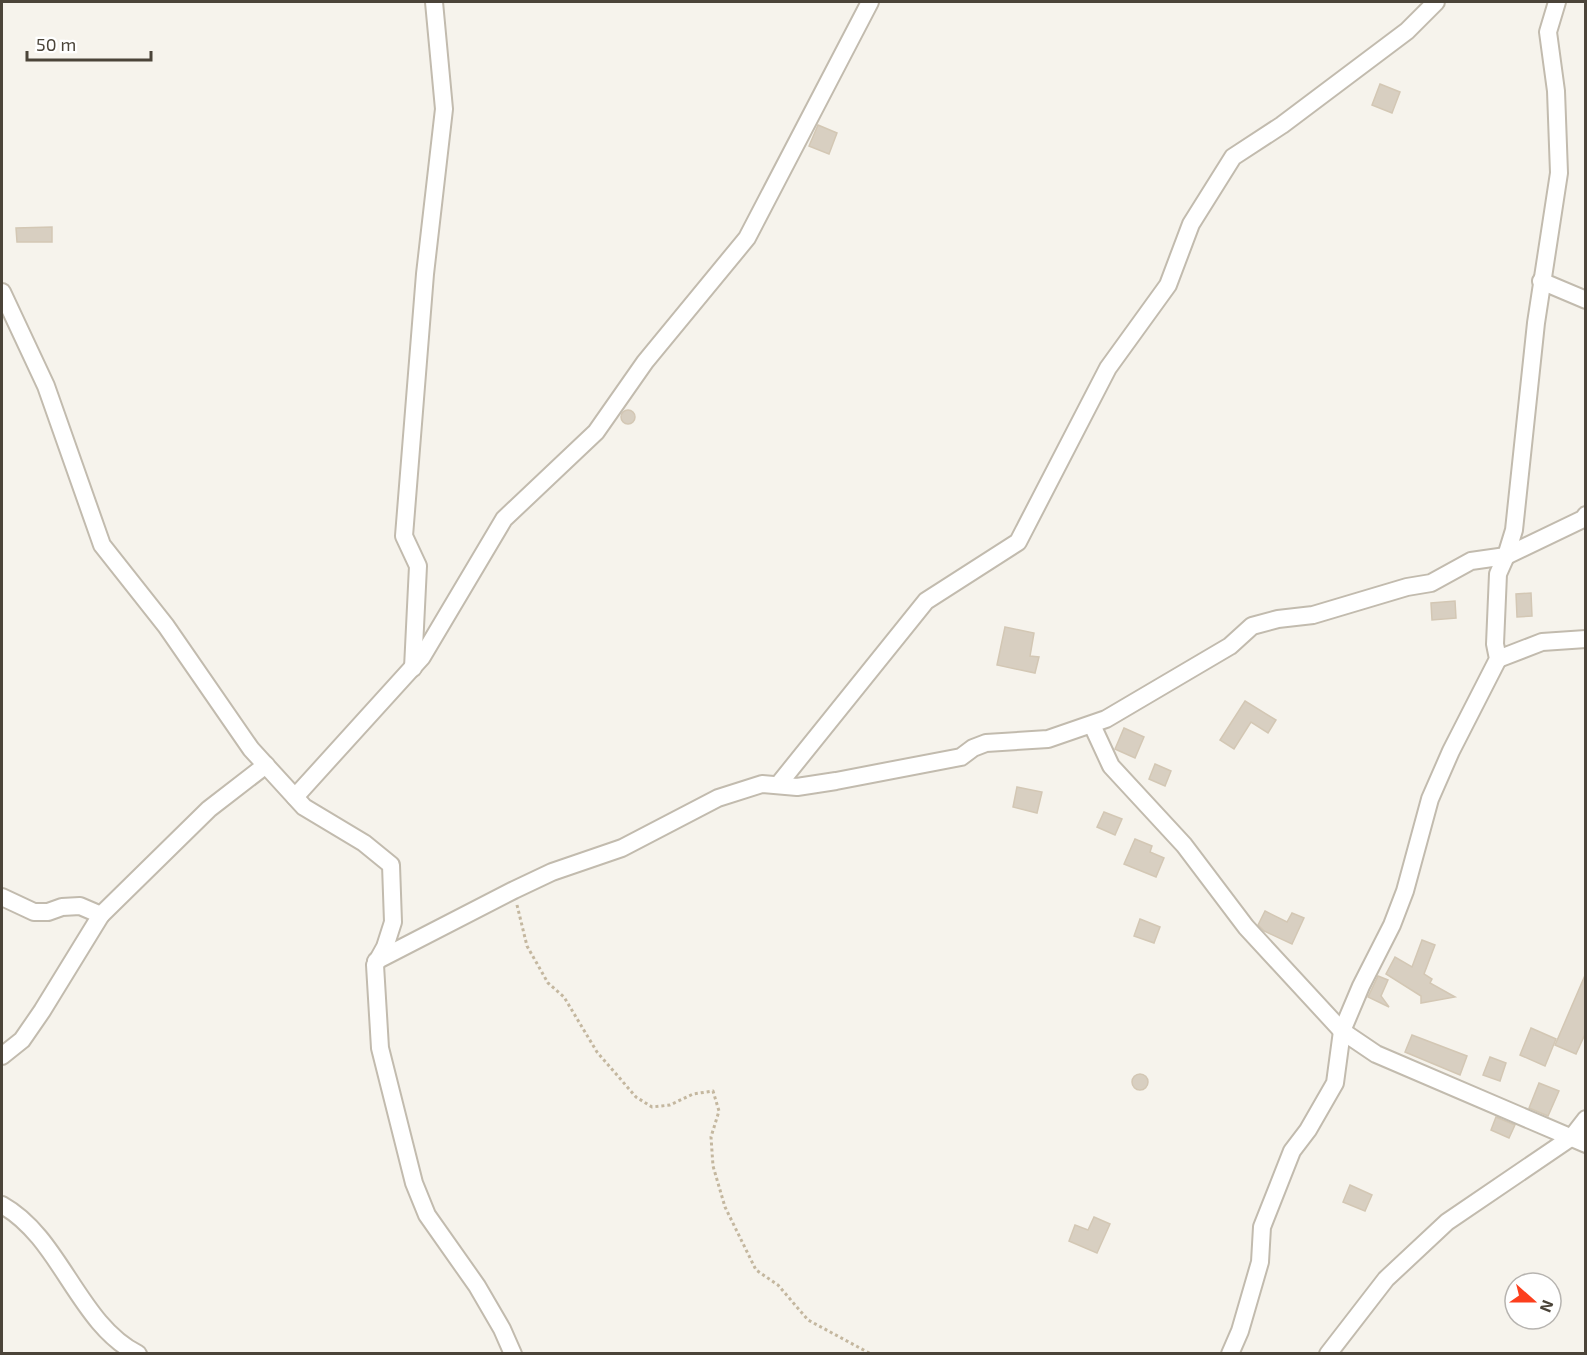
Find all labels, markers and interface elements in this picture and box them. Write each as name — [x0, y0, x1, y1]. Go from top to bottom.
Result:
scale bar — [27, 24, 152, 62]
text: 50 m — [36, 33, 76, 55]
north arrow — [1503, 1271, 1563, 1331]
text: N — [1537, 1298, 1558, 1315]

